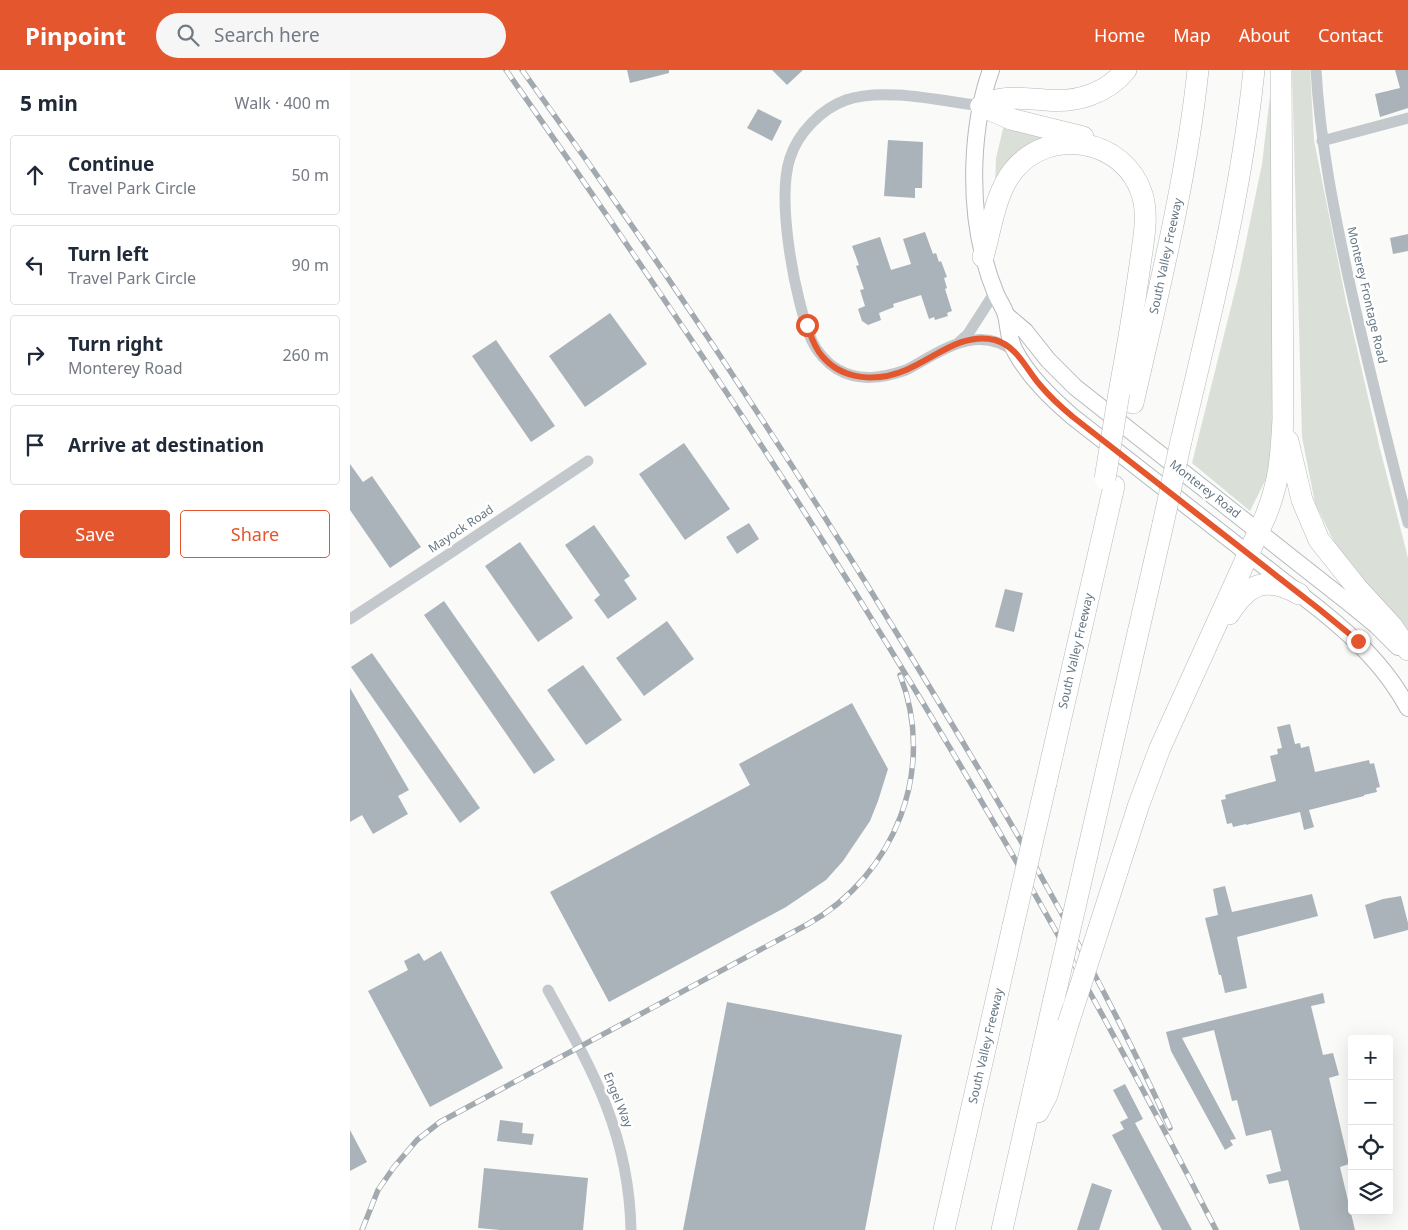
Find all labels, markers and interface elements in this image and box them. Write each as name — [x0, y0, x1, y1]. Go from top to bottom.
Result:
search box — [156, 13, 506, 58]
text: Pinpoint — [25, 19, 126, 52]
icon: search — [174, 21, 202, 49]
text: Search here — [214, 22, 320, 48]
text: Home — [1094, 23, 1145, 47]
text: Map — [1173, 23, 1211, 47]
text: About — [1239, 23, 1290, 47]
text: Contact — [1318, 23, 1383, 47]
text: 5 min — [20, 89, 78, 117]
text: Walk · 400 m — [235, 92, 330, 114]
text: Continue — [68, 151, 154, 177]
icon: ahead — [21, 161, 49, 189]
text: 50 m — [292, 164, 329, 186]
text: Travel Park Circle — [68, 177, 196, 199]
street label: South Valley Freeway — [1145, 195, 1186, 316]
street label: Monterey Frontage Road — [1343, 225, 1392, 365]
text: Turn left — [68, 241, 149, 267]
icon: left — [21, 251, 49, 279]
text: 90 m — [292, 254, 329, 276]
text: Travel Park Circle — [68, 267, 196, 289]
route start — [796, 314, 819, 337]
text: Turn right — [68, 331, 163, 357]
icon: right — [21, 341, 49, 369]
text: 260 m — [282, 344, 329, 366]
text: Monterey Road — [68, 357, 183, 379]
icon: arrive — [21, 431, 49, 459]
text: Arrive at destination — [68, 432, 264, 458]
street label: Monterey Road — [1166, 455, 1244, 522]
street label: Mayock Road — [425, 501, 497, 557]
button: Save — [20, 510, 170, 558]
button: Share — [180, 510, 330, 558]
street label: South Valley Freeway — [1054, 590, 1097, 710]
route end — [1347, 630, 1370, 653]
street label: South Valley Freeway — [964, 985, 1007, 1105]
map controls — [1348, 1035, 1393, 1215]
button: + — [1348, 1035, 1393, 1080]
street label: Engel Way — [600, 1070, 638, 1131]
button: − — [1348, 1080, 1393, 1125]
button: locate — [1348, 1125, 1393, 1170]
button: layers — [1348, 1170, 1393, 1215]

